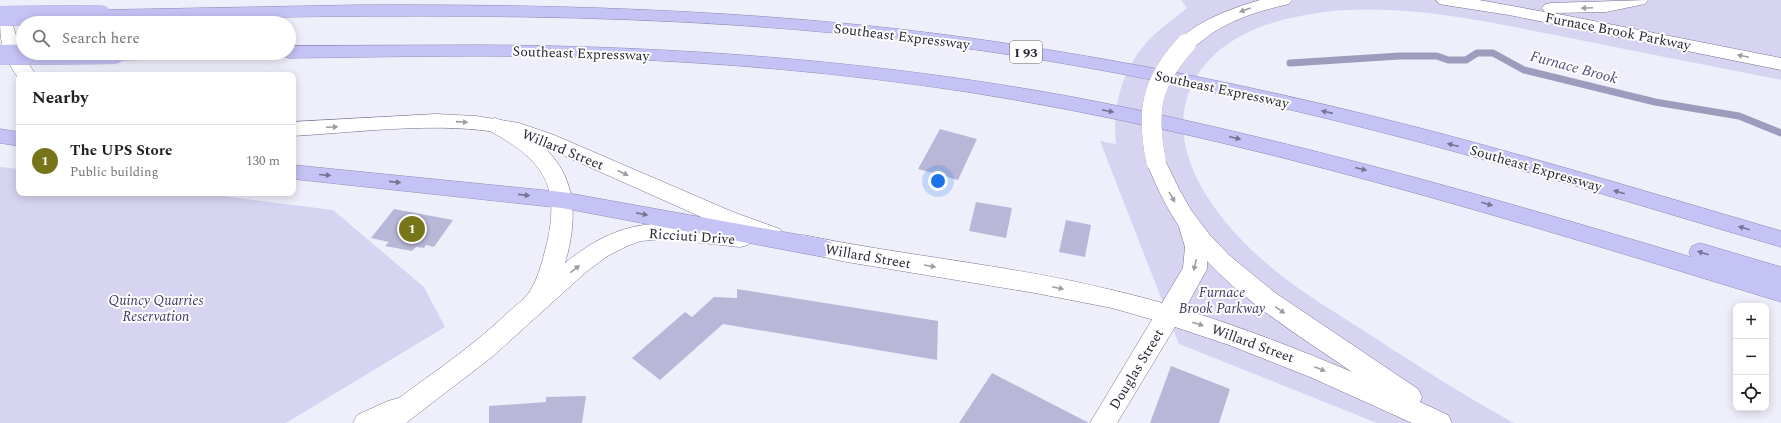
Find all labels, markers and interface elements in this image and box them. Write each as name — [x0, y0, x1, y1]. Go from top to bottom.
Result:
one-way arrow — [1580, 5, 1593, 11]
one-way arrow — [1239, 7, 1251, 13]
street label: Furnace Brook Parkway — [1543, 7, 1694, 56]
search box — [16, 16, 296, 60]
street label: Southeast Expressway — [833, 18, 972, 55]
icon: search — [30, 27, 52, 49]
text: Search here — [62, 27, 140, 50]
street label: Southeast Expressway — [512, 41, 651, 66]
road number: I 93 — [1010, 41, 1042, 63]
water label: Furnace Brook — [1527, 45, 1620, 90]
one-way arrow — [1737, 52, 1749, 58]
street label: Southeast Expressway — [1153, 65, 1292, 114]
text: Nearby — [32, 85, 88, 111]
one-way arrow — [1102, 108, 1114, 114]
one-way arrow — [1321, 109, 1334, 115]
one-way arrow — [456, 118, 468, 125]
one-way arrow — [326, 123, 338, 130]
street label: Willard Street — [519, 123, 607, 175]
one-way arrow — [1229, 136, 1241, 142]
text: The UPS Store — [70, 139, 173, 162]
street label: Southeast Expressway — [1467, 140, 1606, 198]
one-way arrow — [1447, 142, 1459, 148]
text: 1 — [41, 151, 49, 171]
text: 130 m — [246, 151, 280, 171]
text: Public building — [70, 162, 159, 182]
one-way arrow — [1356, 166, 1368, 172]
one-way arrow — [618, 170, 629, 176]
your location — [928, 171, 948, 191]
one-way arrow — [318, 172, 331, 179]
one-way arrow — [389, 179, 401, 185]
one-way arrow — [1612, 189, 1624, 195]
one-way arrow — [1168, 191, 1175, 203]
one-way arrow — [518, 192, 530, 198]
one-way arrow — [1481, 201, 1493, 207]
one-way arrow — [636, 212, 648, 218]
pin: 1 — [399, 214, 425, 244]
street label: Ricciuti Drive — [648, 223, 736, 250]
one-way arrow — [1737, 225, 1749, 231]
street label: Willard Street — [823, 239, 912, 274]
one-way arrow — [1697, 250, 1709, 256]
one-way arrow — [1192, 259, 1198, 271]
one-way arrow — [569, 264, 580, 273]
one-way arrow — [924, 264, 936, 270]
park label: Furnace Brook Parkway — [1179, 282, 1266, 319]
one-way arrow — [1052, 286, 1065, 292]
park label: Quincy Quarries Reservation — [109, 290, 203, 327]
map controls — [1733, 303, 1769, 411]
button: + — [1733, 303, 1769, 339]
one-way arrow — [1275, 306, 1285, 314]
street label: Willard Street — [1209, 319, 1297, 368]
one-way arrow — [1192, 321, 1204, 327]
street label: Douglas Street — [1104, 325, 1169, 414]
button: − — [1733, 339, 1769, 375]
one-way arrow — [1314, 366, 1325, 372]
button: locate — [1733, 375, 1769, 411]

